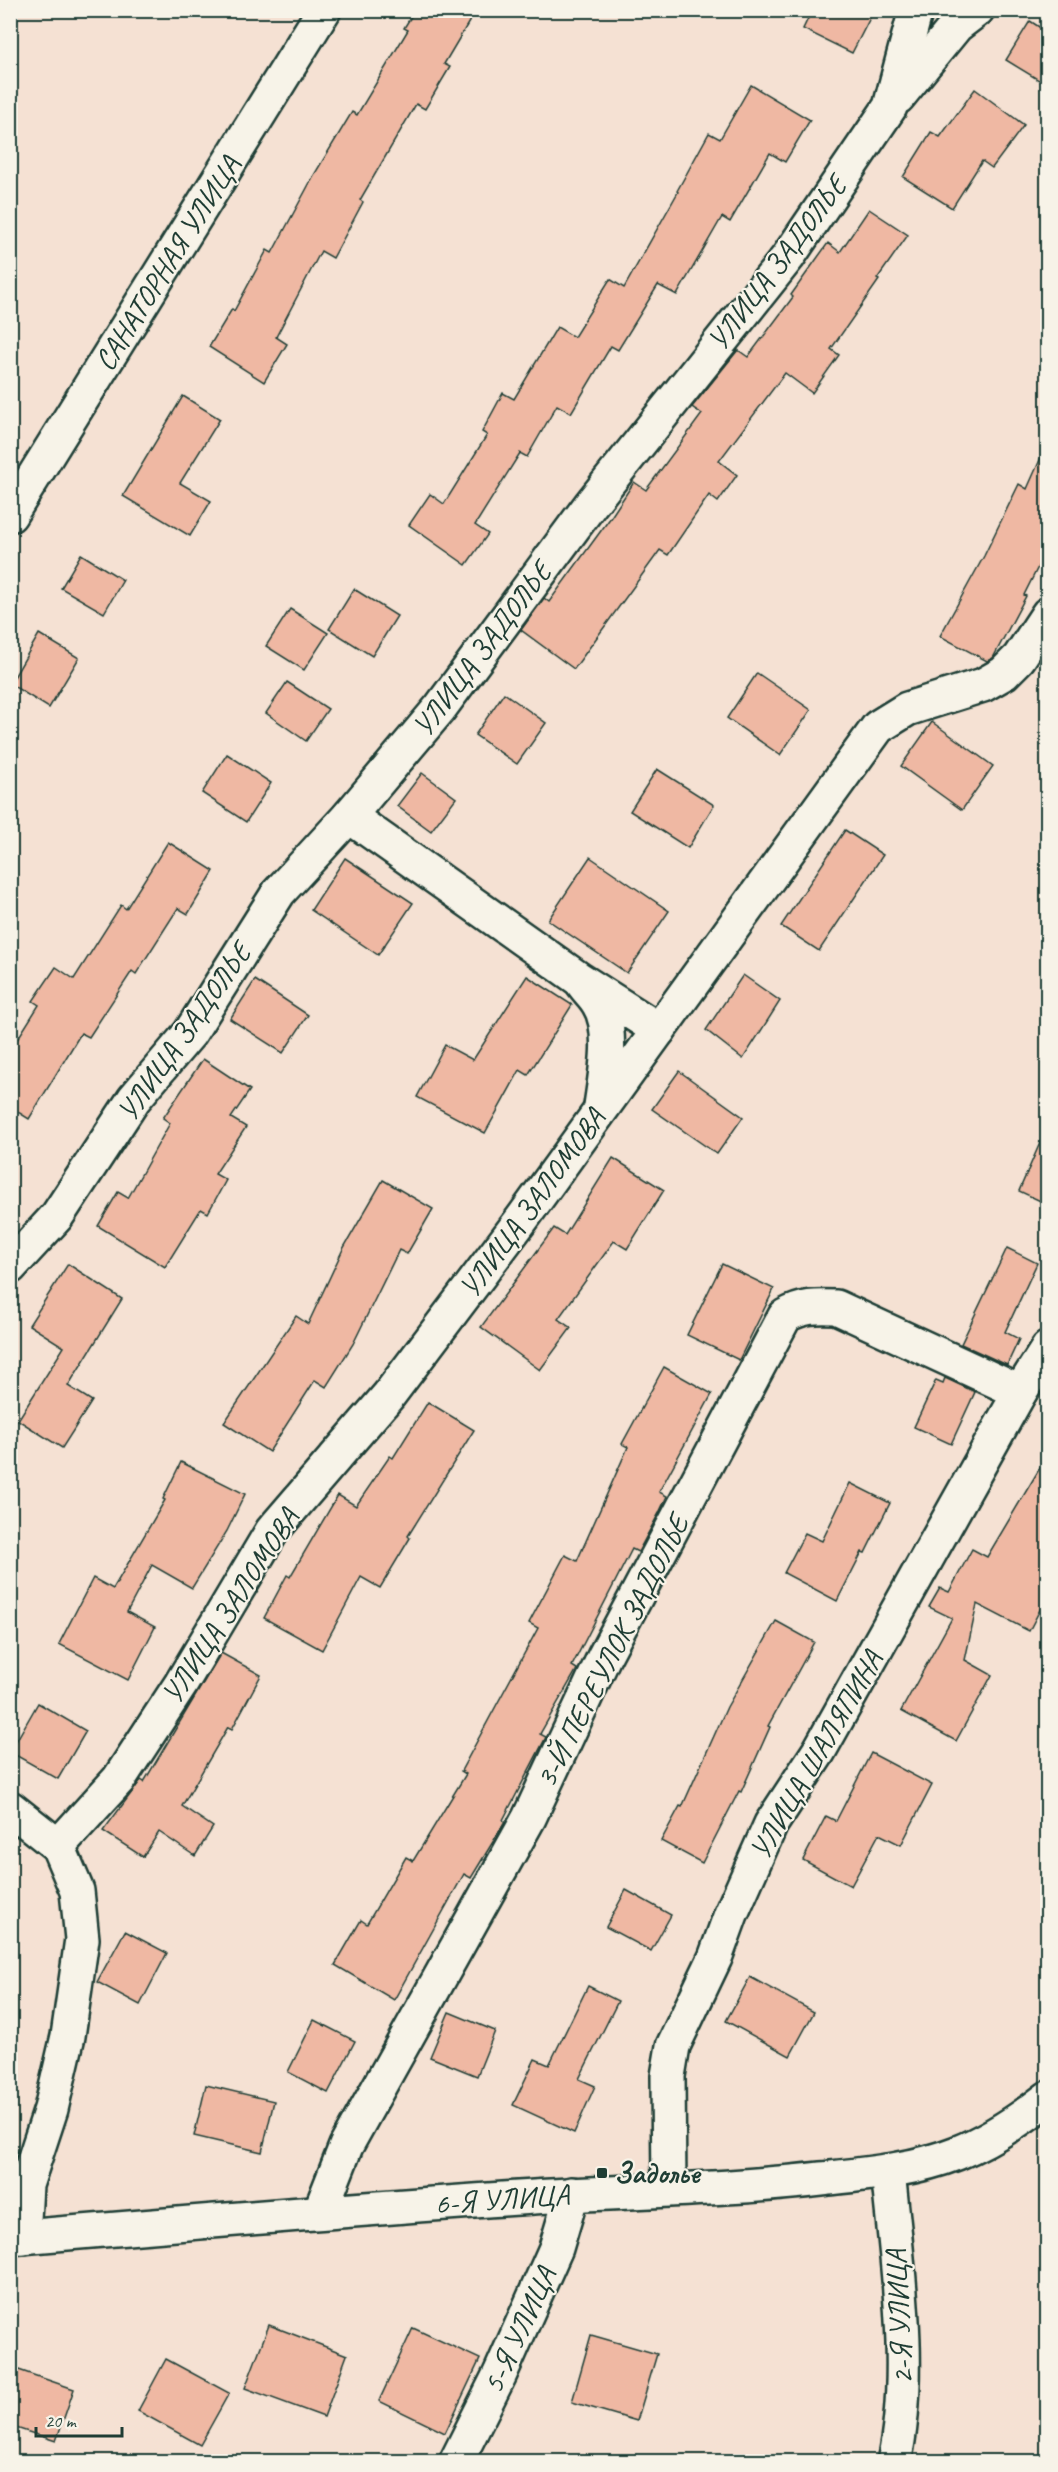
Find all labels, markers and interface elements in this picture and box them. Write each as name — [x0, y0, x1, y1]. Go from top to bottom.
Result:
street label: САНАТОРНАЯ УЛИЦА — [86, 148, 249, 377]
street label: УЛИЦА ЗАДОЛЬЕ — [699, 165, 857, 358]
street label: УЛИЦА ЗАДОЛЬЕ — [404, 551, 562, 744]
street label: УЛИЦА ЗАДОЛЬЕ — [108, 933, 262, 1129]
street label: УЛИЦА ЗАЛОМОВА — [451, 1099, 615, 1305]
street label: УЛИЦА ЗАЛОМОВА — [153, 1500, 308, 1711]
street label: 3-Й ПЕРЕУЛОК ЗАДОЛЬЕ — [527, 1505, 699, 1794]
street label: УЛИЦА ШАЛЯПИНА — [741, 1642, 892, 1866]
place label: Задолье — [614, 2154, 702, 2192]
marker: Задолье — [595, 2166, 609, 2180]
street label: 6-Я УЛИЦА — [434, 2175, 572, 2223]
street label: 2-Я УЛИЦА — [876, 2247, 921, 2385]
street label: 5-Я УЛИЦА — [473, 2259, 565, 2399]
scale bar — [36, 2400, 122, 2438]
text: 20 m — [45, 2410, 78, 2432]

